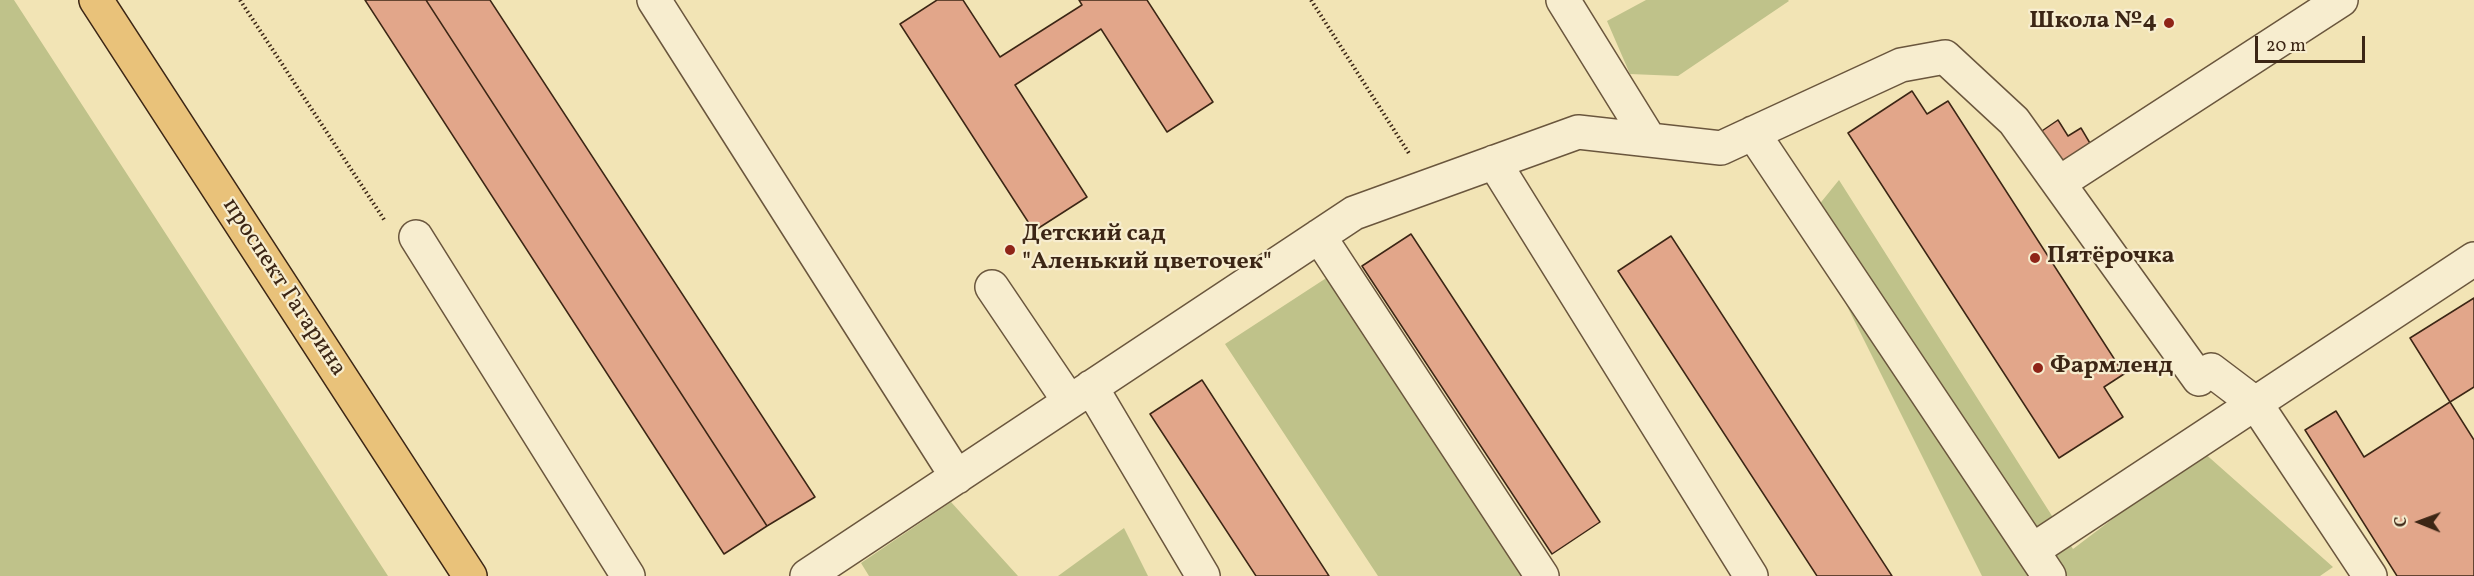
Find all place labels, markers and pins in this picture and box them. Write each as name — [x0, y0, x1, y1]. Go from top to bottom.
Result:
place label: Школа №4 — [2029, 9, 2157, 37]
marker: Школа №4 — [2162, 16, 2176, 30]
place label: Детский сад "Аленький цветочек" — [1022, 222, 1272, 278]
marker: Детский сад "Аленький цветочек" — [1003, 243, 1017, 257]
place label: Пятёрочка — [2047, 244, 2175, 272]
marker: Пятёрочка — [2028, 251, 2042, 265]
place label: Фармленд — [2050, 354, 2173, 382]
marker: Фармленд — [2031, 361, 2045, 375]

